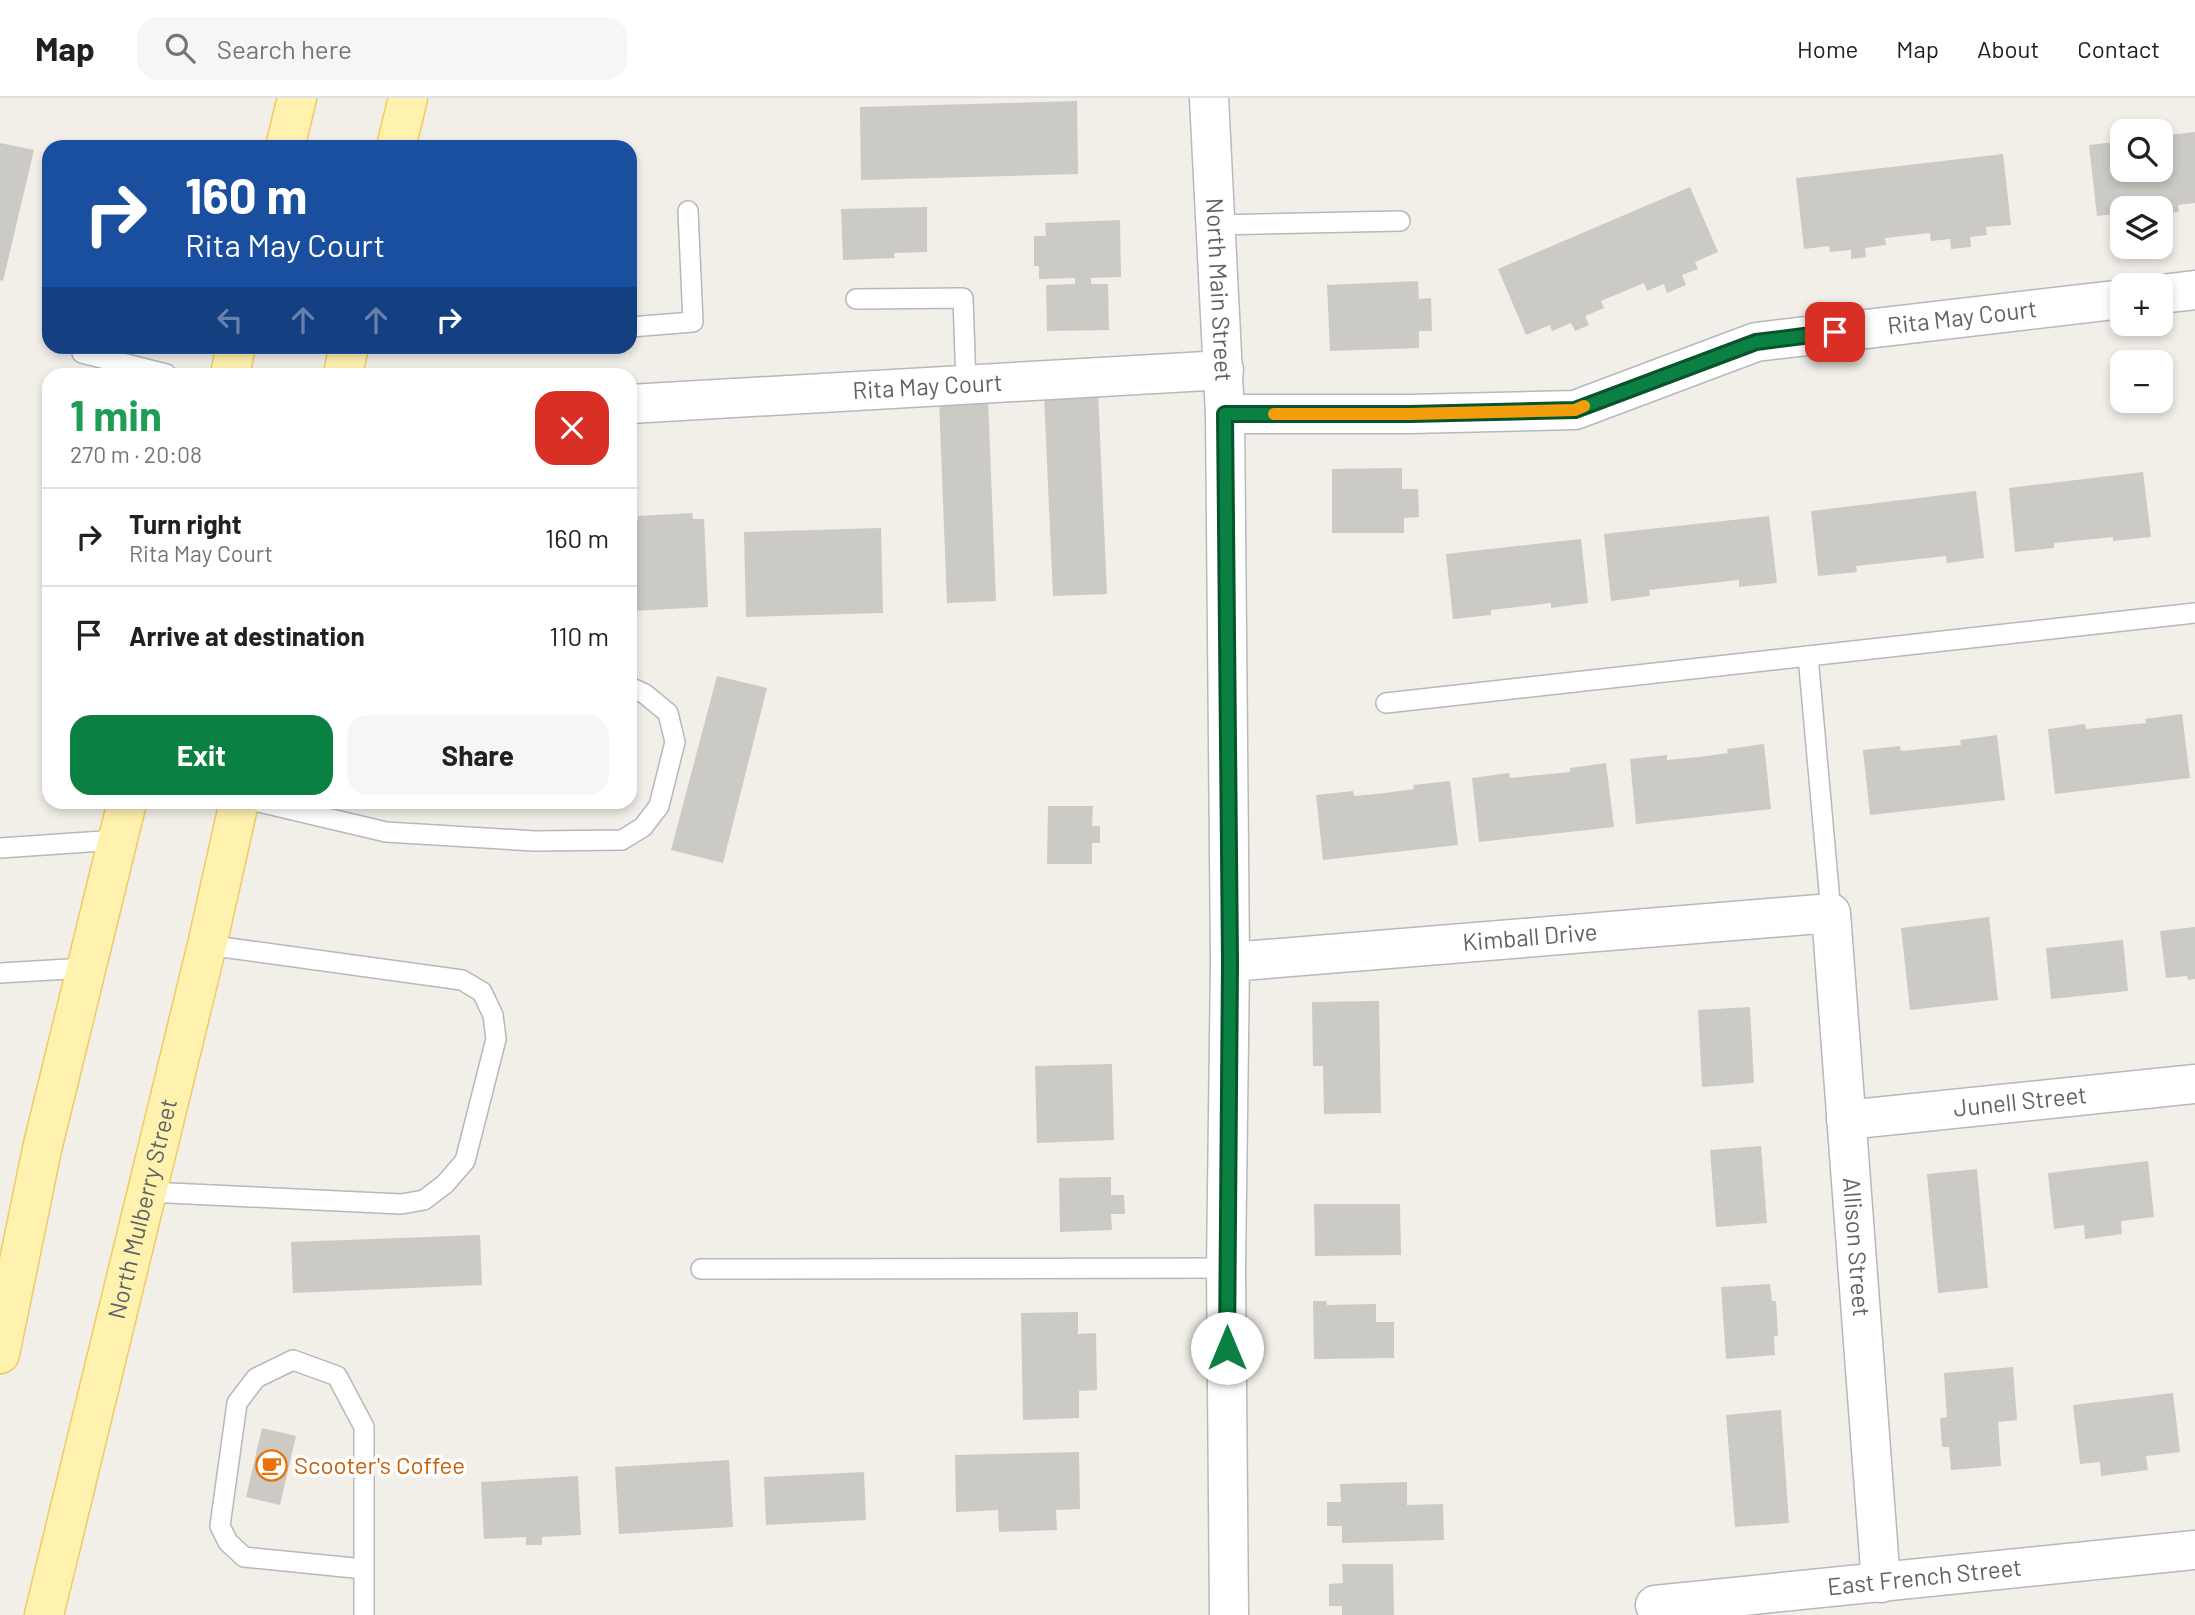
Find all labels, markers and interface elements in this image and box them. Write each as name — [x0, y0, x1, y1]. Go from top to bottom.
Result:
search box — [137, 17, 627, 80]
text: Map — [35, 28, 95, 68]
icon: search — [161, 29, 199, 67]
text: Search here — [217, 33, 352, 64]
text: Home — [1797, 34, 1858, 63]
text: Map — [1896, 34, 1939, 63]
text: About — [1977, 34, 2039, 63]
text: Contact — [2077, 34, 2160, 63]
map controls — [2110, 119, 2173, 413]
button: search — [2110, 119, 2173, 182]
text: 160 m — [185, 165, 307, 224]
icon: right — [70, 168, 161, 259]
button: layers — [2110, 196, 2173, 259]
street label: North Main Street — [1201, 197, 1239, 382]
text: Rita May Court — [185, 225, 385, 263]
button: + — [2110, 273, 2173, 336]
street label: Rita May Court — [1886, 293, 2038, 339]
icon: left — [211, 301, 249, 339]
icon: ahead — [284, 301, 322, 339]
icon: ahead — [357, 301, 395, 339]
icon: right — [430, 301, 468, 339]
pin — [1805, 302, 1865, 362]
icon: arrive — [1816, 313, 1854, 351]
button: − — [2110, 350, 2173, 413]
street label: Rita May Court — [852, 367, 1003, 404]
text: 1 min — [70, 389, 162, 439]
button: close — [535, 391, 609, 465]
text: 270 m · 20:08 — [70, 440, 202, 468]
text: Turn right — [129, 508, 242, 539]
icon: right — [70, 518, 108, 556]
text: 160 m — [545, 522, 609, 553]
text: Rita May Court — [129, 539, 273, 567]
icon: arrive — [70, 616, 108, 654]
text: Arrive at destination — [129, 620, 365, 651]
text: 110 m — [549, 620, 609, 651]
button: Exit — [70, 715, 333, 795]
button: Share — [347, 715, 609, 795]
street label: Kimball Drive — [1461, 916, 1599, 956]
street label: Junell Street — [1952, 1079, 2088, 1122]
street label: North Mulberry Street — [101, 1095, 182, 1322]
street label: Allison Street — [1838, 1176, 1877, 1318]
position arrow — [1190, 1311, 1264, 1385]
cafe icon: Scooter's Coffee — [254, 1449, 288, 1483]
place label: Scooter's Coffee — [294, 1450, 465, 1479]
street label: East French Street — [1826, 1552, 2023, 1600]

